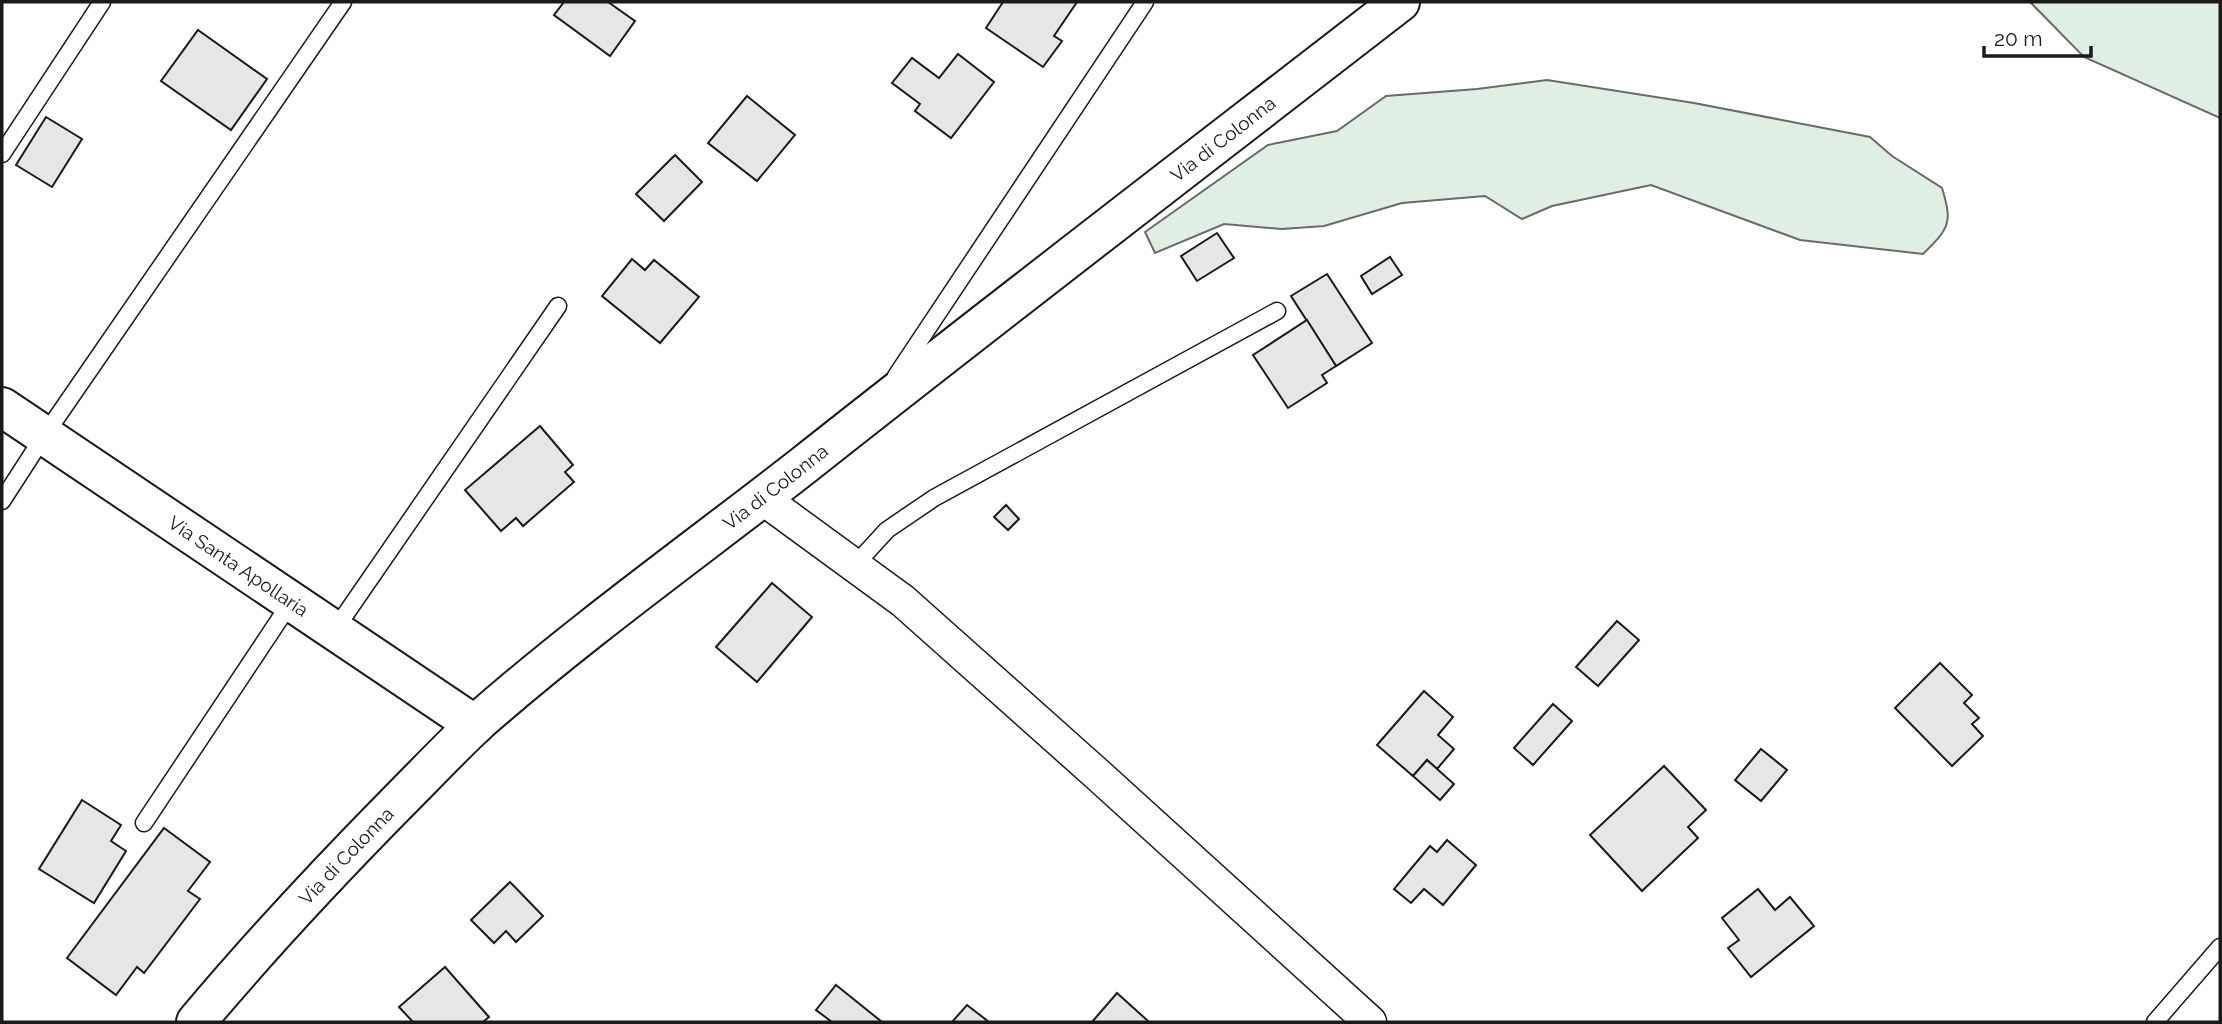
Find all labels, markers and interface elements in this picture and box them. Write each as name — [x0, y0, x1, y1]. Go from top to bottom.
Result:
scale bar — [1984, 14, 2091, 58]
text: 20 m — [1994, 26, 2042, 51]
street label: Via di Colonna — [1166, 91, 1280, 186]
street label: Via di Colonna — [719, 440, 832, 534]
street label: Via Santa Apollaria — [164, 511, 313, 621]
street label: Via di Colonna — [294, 802, 398, 909]

